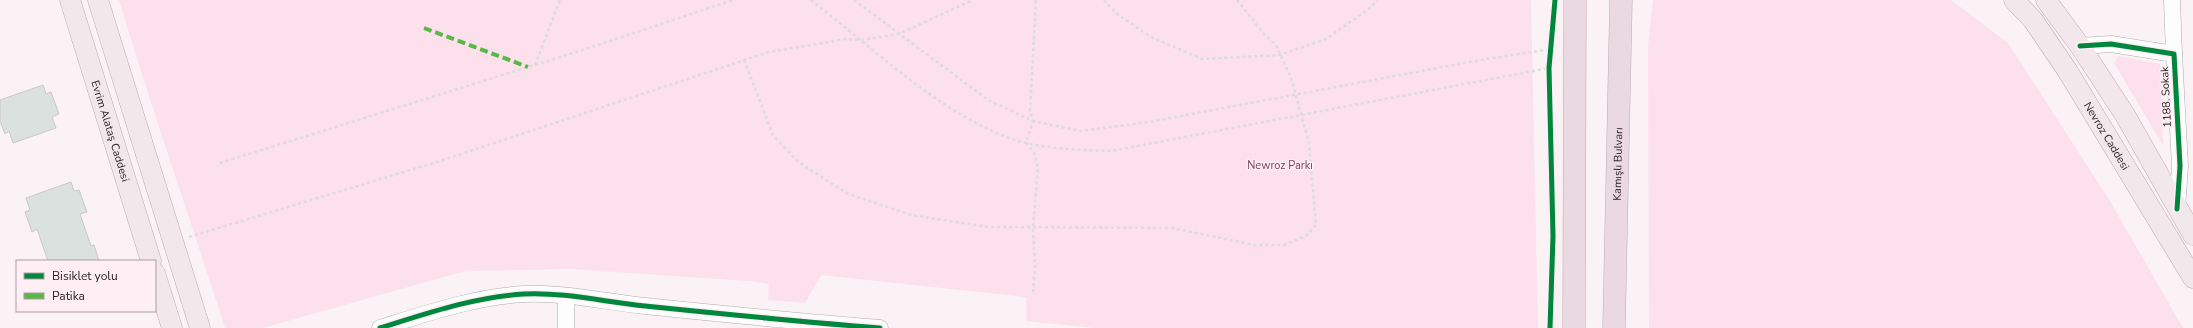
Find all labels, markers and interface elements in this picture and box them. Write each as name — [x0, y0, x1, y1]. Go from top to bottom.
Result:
street label: 1188. Sokak — [2157, 65, 2175, 128]
street label: Evrim Alataş Caddesi — [88, 78, 133, 183]
street label: Nevroz Caddesi — [2080, 99, 2133, 173]
street label: Kamışlı Bulvarı — [1609, 127, 1626, 201]
park label: Newroz Parkı — [1247, 158, 1313, 173]
legend — [16, 260, 156, 312]
text: Bisiklet yolu — [52, 268, 118, 284]
text: Patika — [52, 288, 85, 304]

